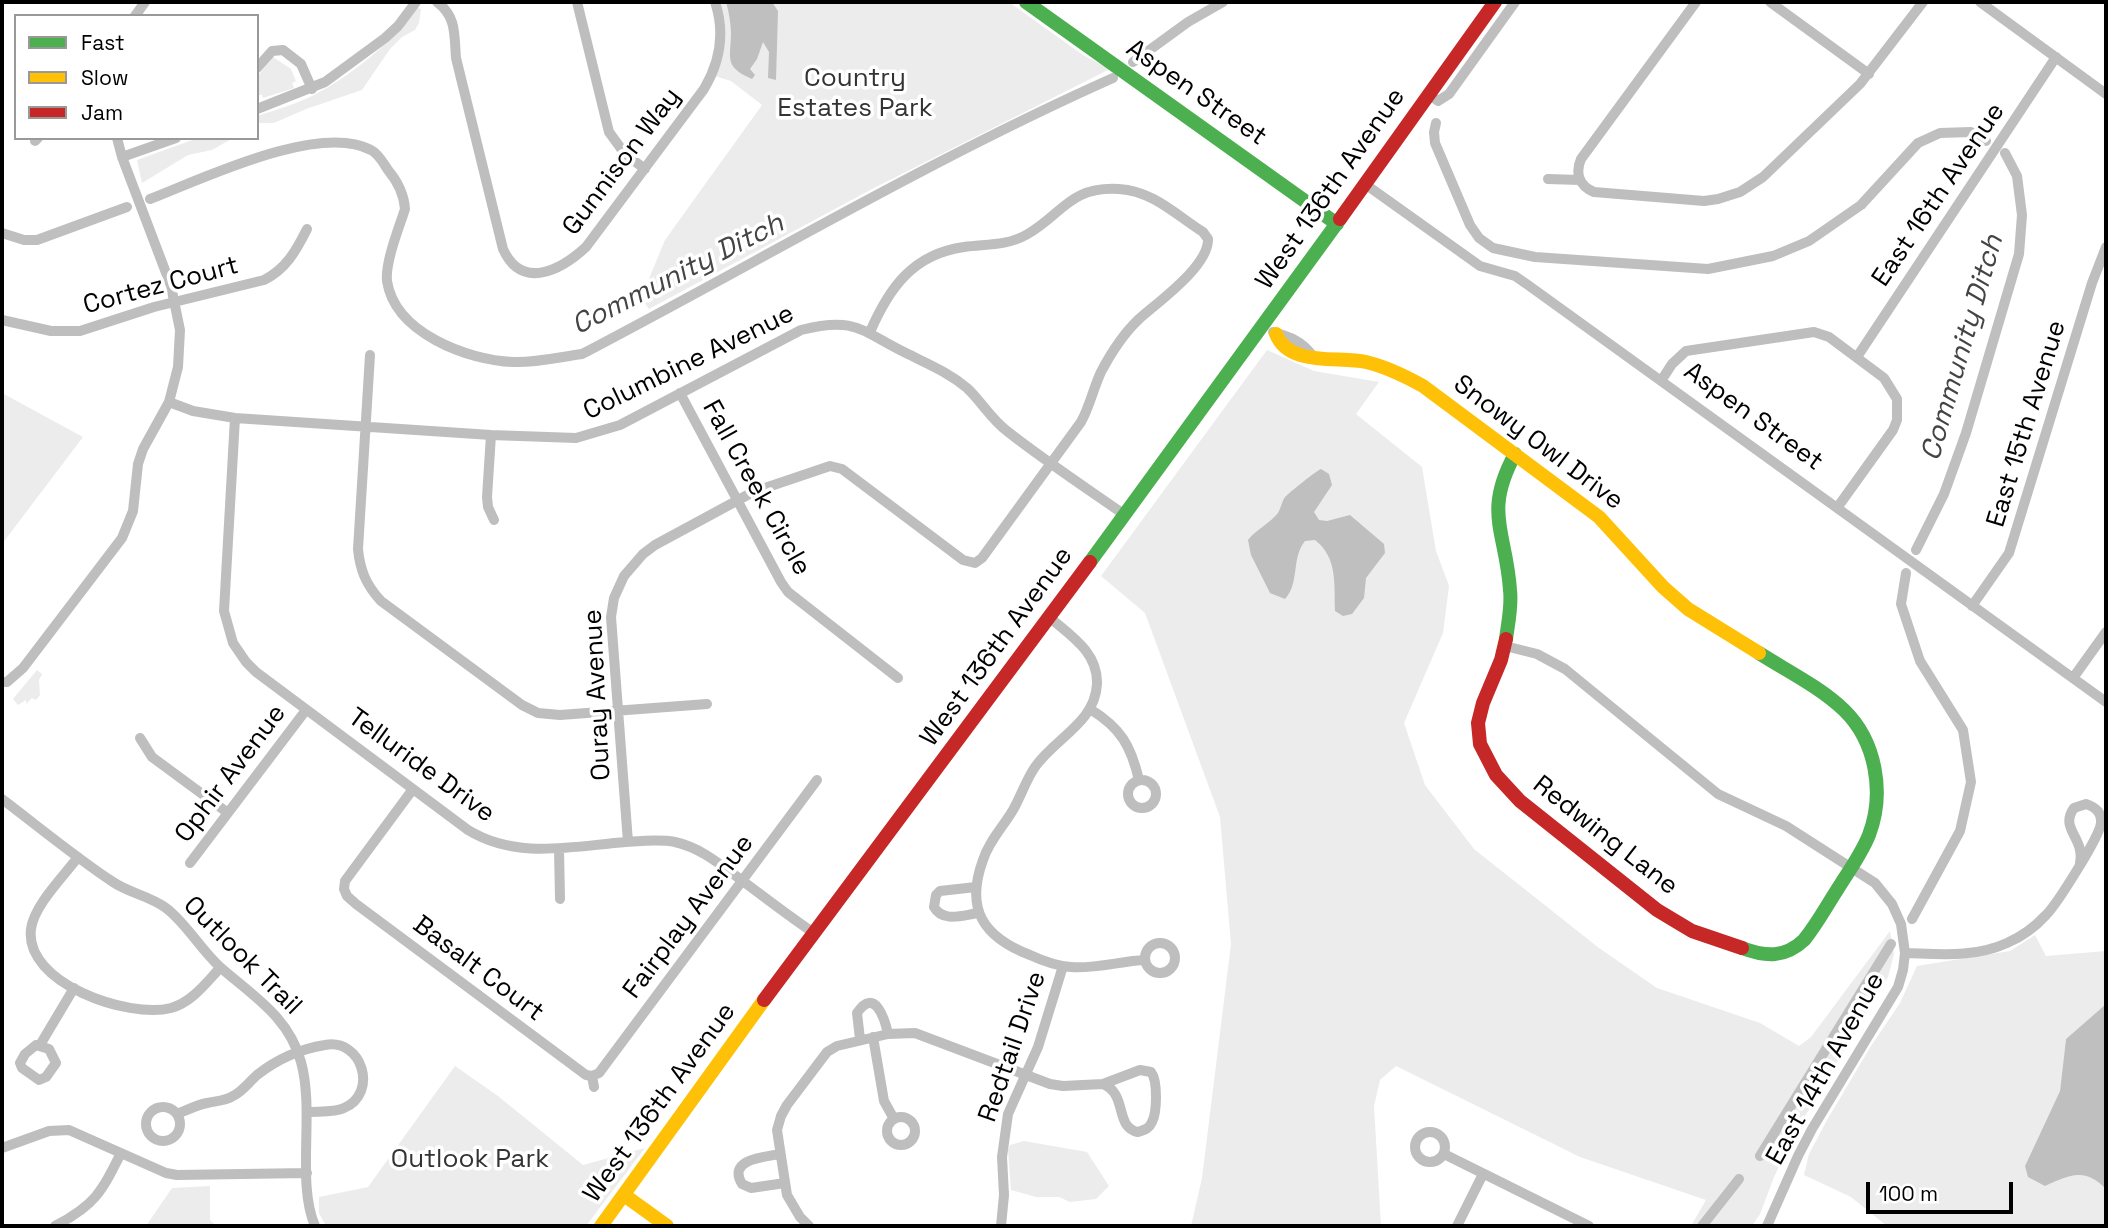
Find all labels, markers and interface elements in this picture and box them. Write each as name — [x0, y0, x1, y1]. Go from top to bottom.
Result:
legend — [14, 14, 259, 140]
text: Fast — [81, 29, 125, 56]
street label: Aspen Street — [1120, 33, 1272, 153]
park label: Country Estates Park — [777, 63, 933, 124]
text: Slow — [81, 64, 129, 91]
street label: Gunnison Way — [556, 82, 688, 242]
street label: West 136th Avenue — [1250, 82, 1412, 296]
street label: East 16th Avenue — [1866, 97, 2012, 293]
text: Jam — [81, 99, 123, 126]
water label: Community Ditch — [566, 207, 790, 343]
water label: Community Ditch — [1915, 231, 2011, 465]
street label: Cortez Court — [80, 250, 242, 322]
street label: Columbine Avenue — [579, 298, 799, 428]
street label: East 15th Avenue — [1981, 317, 2073, 531]
street label: Aspen Street — [1677, 356, 1829, 478]
street label: Snowy Owl Drive — [1447, 369, 1629, 517]
street label: Fall Creek Circle — [695, 395, 817, 581]
street label: West 136th Avenue — [914, 541, 1080, 753]
street label: Ouray Avenue — [578, 608, 618, 782]
street label: Ophir Avenue — [169, 699, 293, 849]
street label: Telluride Drive — [341, 702, 501, 830]
street label: Redwing Lane — [1526, 770, 1684, 902]
street label: Fairplay Avenue — [617, 829, 761, 1005]
street label: Outlook Trail — [176, 890, 308, 1022]
street label: Basalt Court — [406, 910, 550, 1028]
street label: East 14th Avenue — [1760, 967, 1892, 1171]
street label: Redtail Drive — [973, 968, 1053, 1126]
street label: West 136th Avenue — [577, 997, 743, 1209]
park label: Outlook Park — [391, 1144, 549, 1176]
scale bar — [1870, 1168, 2017, 1212]
text: 100 m — [1879, 1180, 1938, 1207]

